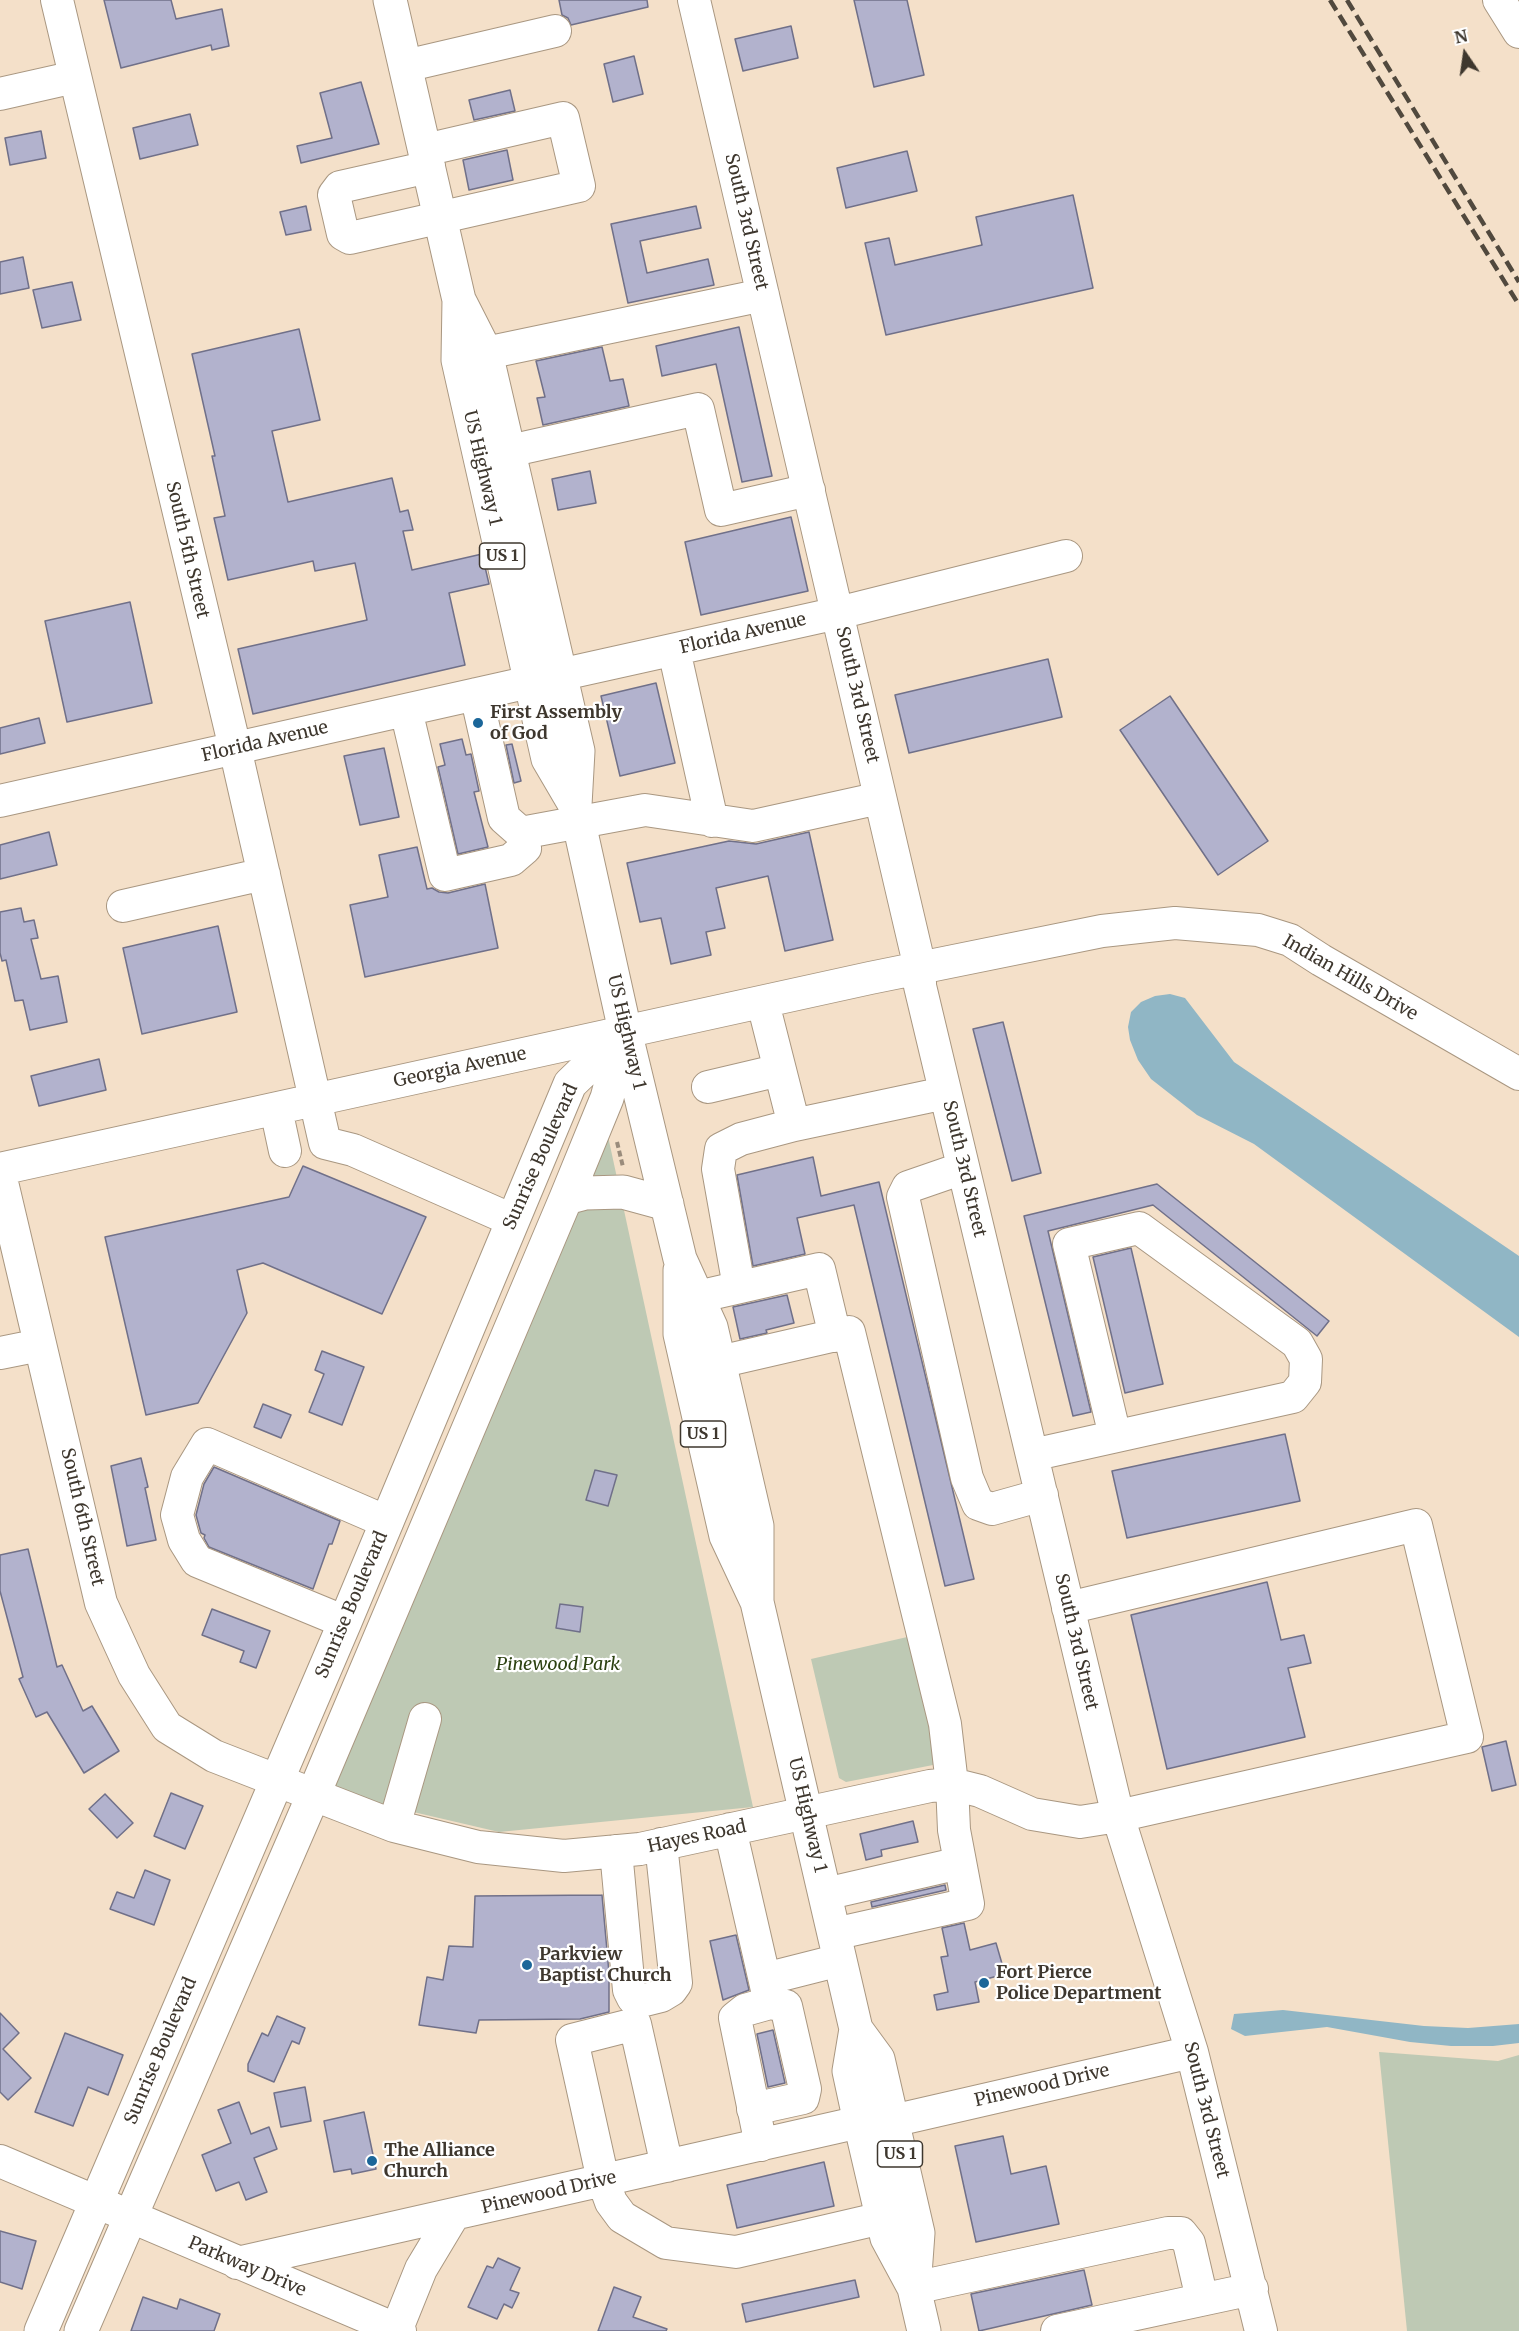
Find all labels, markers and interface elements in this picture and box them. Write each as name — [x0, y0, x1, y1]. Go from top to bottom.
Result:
north arrow — [1435, 24, 1495, 84]
text: N — [1453, 25, 1469, 48]
street label: South 3rd Street — [720, 152, 772, 292]
street label: US Highway 1 — [458, 408, 506, 528]
street label: South 5th Street — [161, 479, 213, 621]
road number: US 1 — [480, 543, 524, 569]
street label: Florida Avenue — [678, 609, 808, 659]
street label: South 3rd Street — [831, 625, 883, 765]
place label: First Assembly of God — [490, 702, 622, 744]
marker: First Assembly of God — [471, 716, 485, 730]
street label: Florida Avenue — [200, 717, 330, 767]
street label: Indian Hills Drive — [1279, 931, 1421, 1025]
street label: US Highway 1 — [602, 972, 650, 1092]
street label: Georgia Avenue — [392, 1043, 528, 1093]
street label: Sunrise Boulevard — [499, 1081, 583, 1233]
street label: South 3rd Street — [938, 1099, 990, 1239]
road number: US 1 — [680, 1421, 726, 1447]
street label: South 6th Street — [56, 1446, 108, 1588]
street label: Sunrise Boulevard — [311, 1528, 393, 1682]
street label: South 3rd Street — [1050, 1572, 1102, 1712]
park label: Pinewood Park — [496, 1654, 620, 1676]
street label: US Highway 1 — [783, 1755, 831, 1875]
street label: Hayes Road — [646, 1816, 748, 1858]
place label: Parkview Baptist Church — [539, 1944, 671, 1986]
marker: Parkview Baptist Church — [520, 1958, 534, 1972]
place label: Fort Pierce Police Department — [996, 1962, 1161, 2004]
street label: Sunrise Boulevard — [120, 1974, 202, 2128]
marker: Fort Pierce Police Department — [977, 1976, 991, 1990]
street label: South 3rd Street — [1179, 2040, 1233, 2180]
street label: Pinewood Drive — [972, 2060, 1112, 2112]
place label: The Alliance Church — [384, 2140, 495, 2182]
road number: US 1 — [878, 2141, 922, 2167]
marker: The Alliance Church — [365, 2154, 379, 2168]
street label: Pinewood Drive — [479, 2167, 619, 2219]
street label: Parkway Drive — [185, 2232, 309, 2302]

